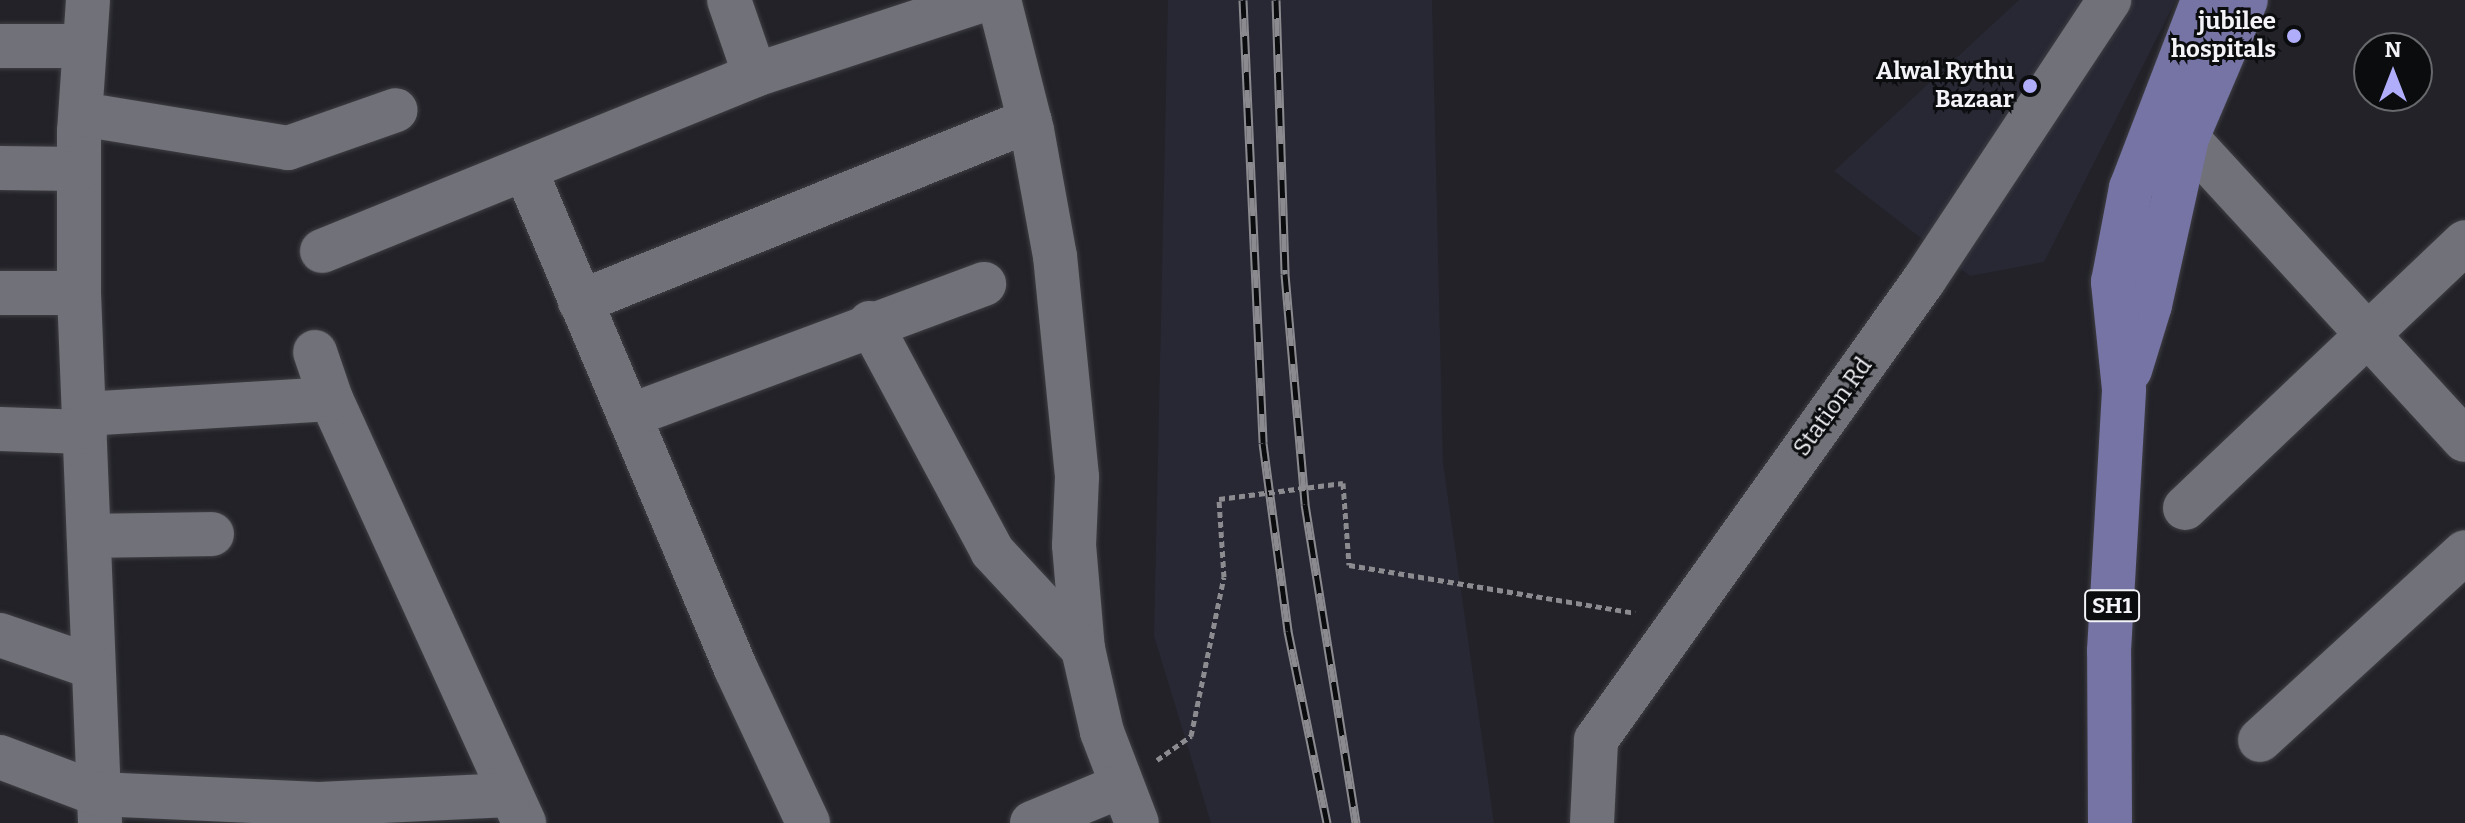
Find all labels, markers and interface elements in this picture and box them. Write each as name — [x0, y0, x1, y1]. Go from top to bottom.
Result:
place label: jubilee hospitals — [2171, 8, 2276, 64]
marker: jubilee hospitals — [2283, 25, 2305, 47]
north arrow — [2353, 32, 2433, 112]
text: N — [2385, 36, 2401, 63]
place label: Alwal Rythu Bazaar — [1876, 58, 2014, 114]
marker: Alwal Rythu Bazaar — [2021, 77, 2039, 95]
street label: Station Rd — [1788, 352, 1878, 462]
road number: SH1 — [2084, 588, 2140, 624]

